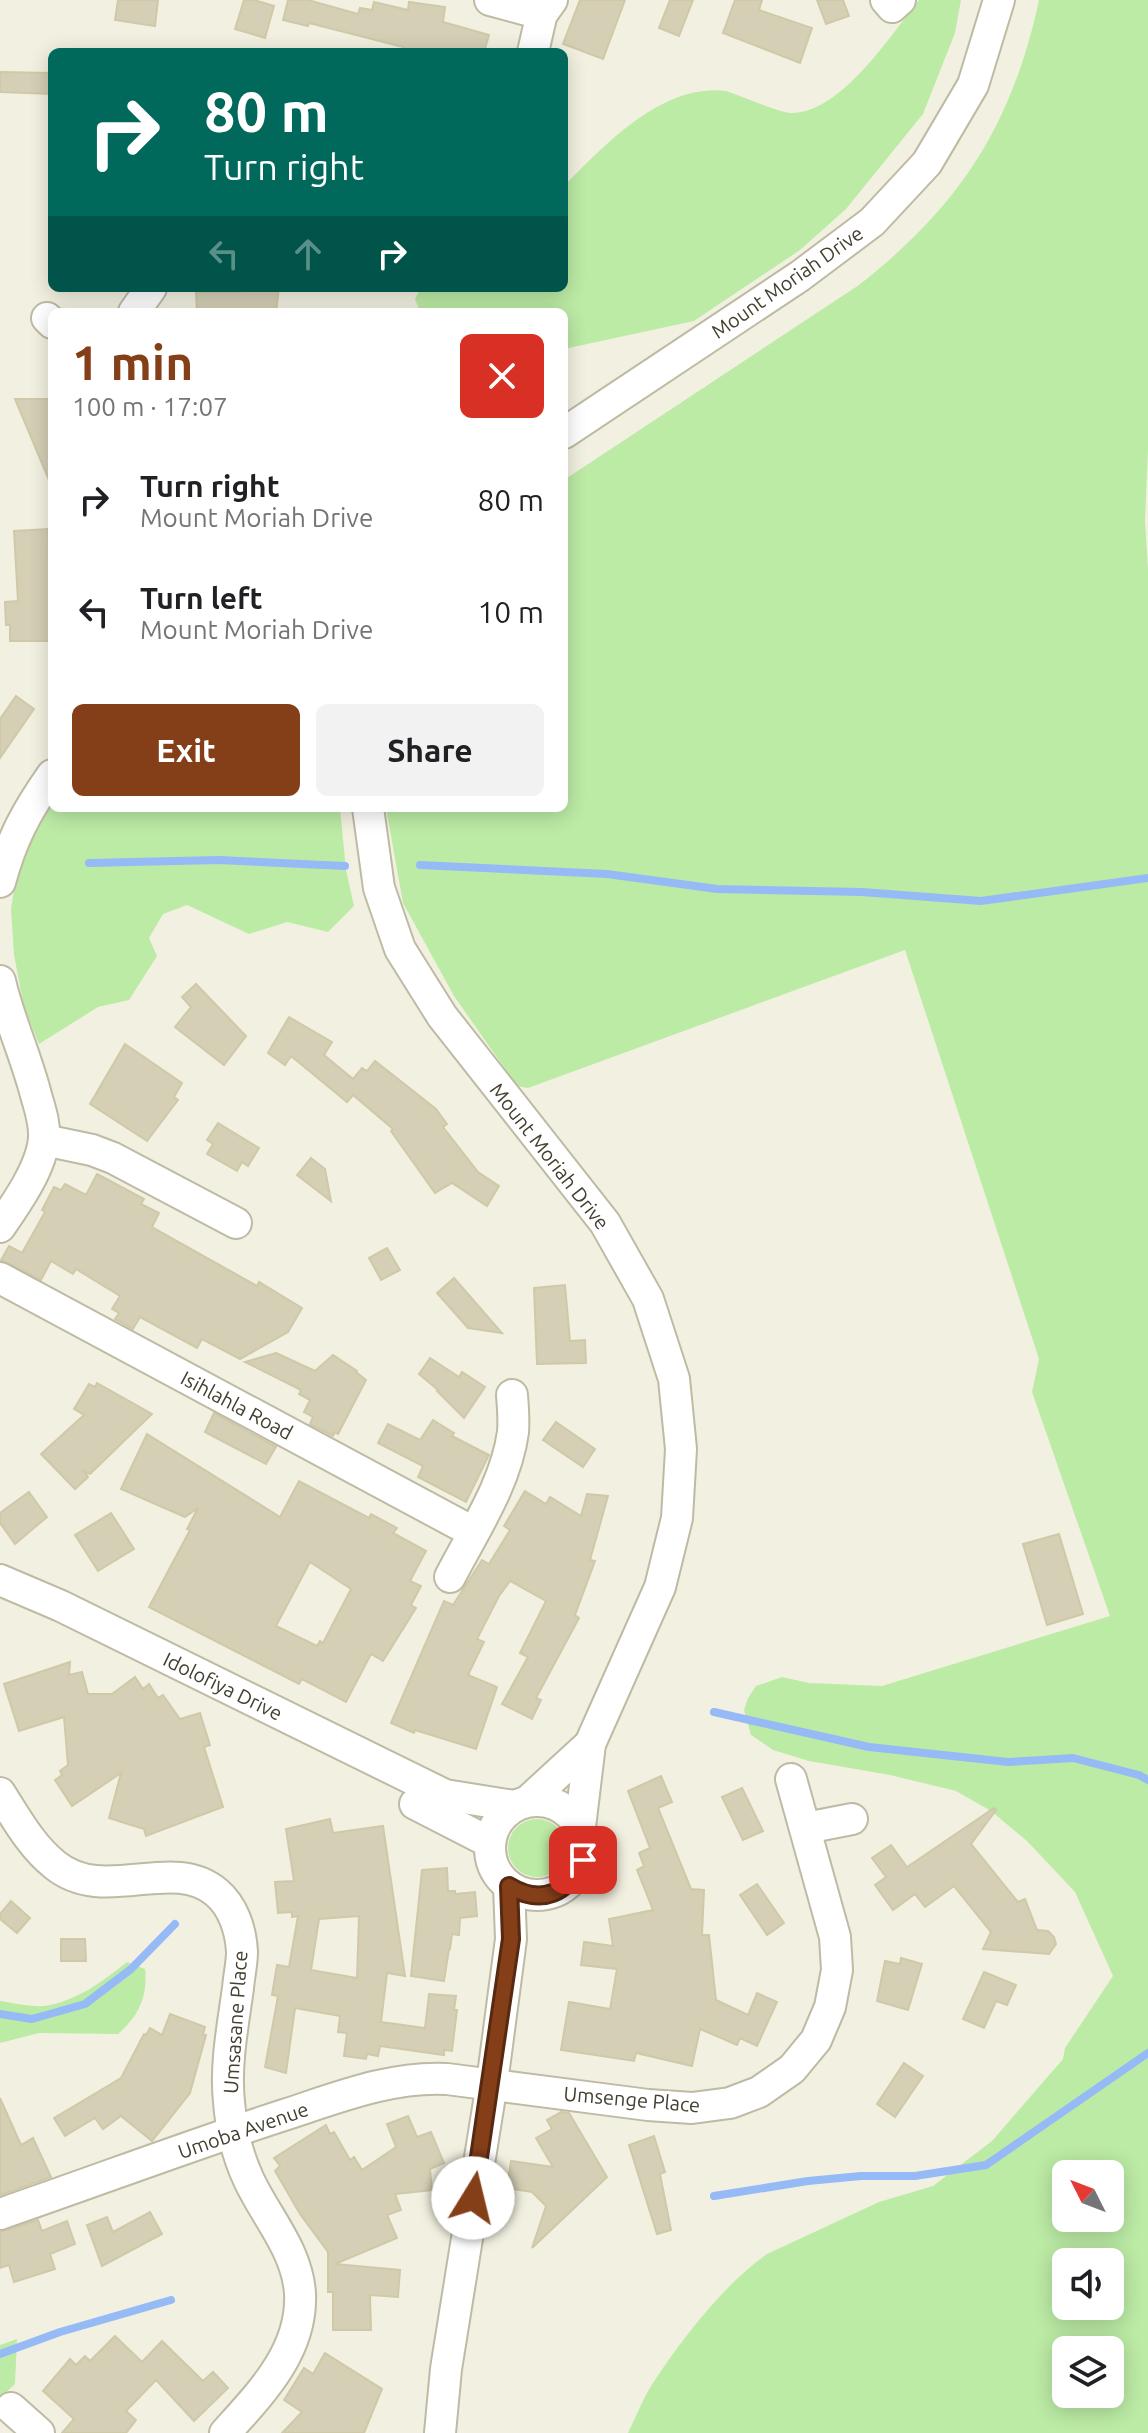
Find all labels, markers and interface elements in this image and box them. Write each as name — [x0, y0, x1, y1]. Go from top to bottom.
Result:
icon: right — [72, 80, 176, 184]
text: 80 m — [204, 80, 329, 143]
text: Turn right — [204, 146, 364, 187]
street label: Mount Moriah Drive — [707, 221, 867, 343]
icon: left — [202, 232, 246, 276]
icon: ahead — [286, 232, 330, 276]
icon: right — [370, 232, 414, 276]
button: close — [460, 334, 544, 418]
text: 1 min — [72, 335, 193, 389]
text: 100 m · 17:07 — [72, 392, 228, 421]
text: Turn right — [140, 469, 280, 503]
icon: right — [72, 478, 116, 522]
text: 80 m — [477, 483, 544, 517]
text: Mount Moriah Drive — [140, 503, 373, 532]
text: Turn left — [140, 581, 262, 615]
icon: left — [72, 590, 116, 634]
text: 10 m — [477, 595, 544, 629]
text: Mount Moriah Drive — [140, 615, 373, 644]
button: Exit — [72, 704, 300, 796]
button: Share — [316, 704, 544, 796]
street label: Mount Moriah Drive — [486, 1078, 614, 1234]
street label: Isihlahla Road — [177, 1366, 297, 1444]
street label: Idolofiya Drive — [160, 1647, 286, 1725]
pin — [549, 1826, 617, 1894]
icon: arrive — [561, 1838, 605, 1882]
street label: Umsasane Place — [219, 1950, 251, 2094]
street label: Umsenge Place — [563, 2082, 701, 2116]
street label: Umoba Avenue — [175, 2097, 311, 2163]
position arrow — [431, 2156, 515, 2240]
north arrow — [1052, 2160, 1124, 2232]
map controls — [1052, 2160, 1124, 2408]
button: sound — [1052, 2248, 1124, 2320]
button: layers — [1052, 2336, 1124, 2408]

